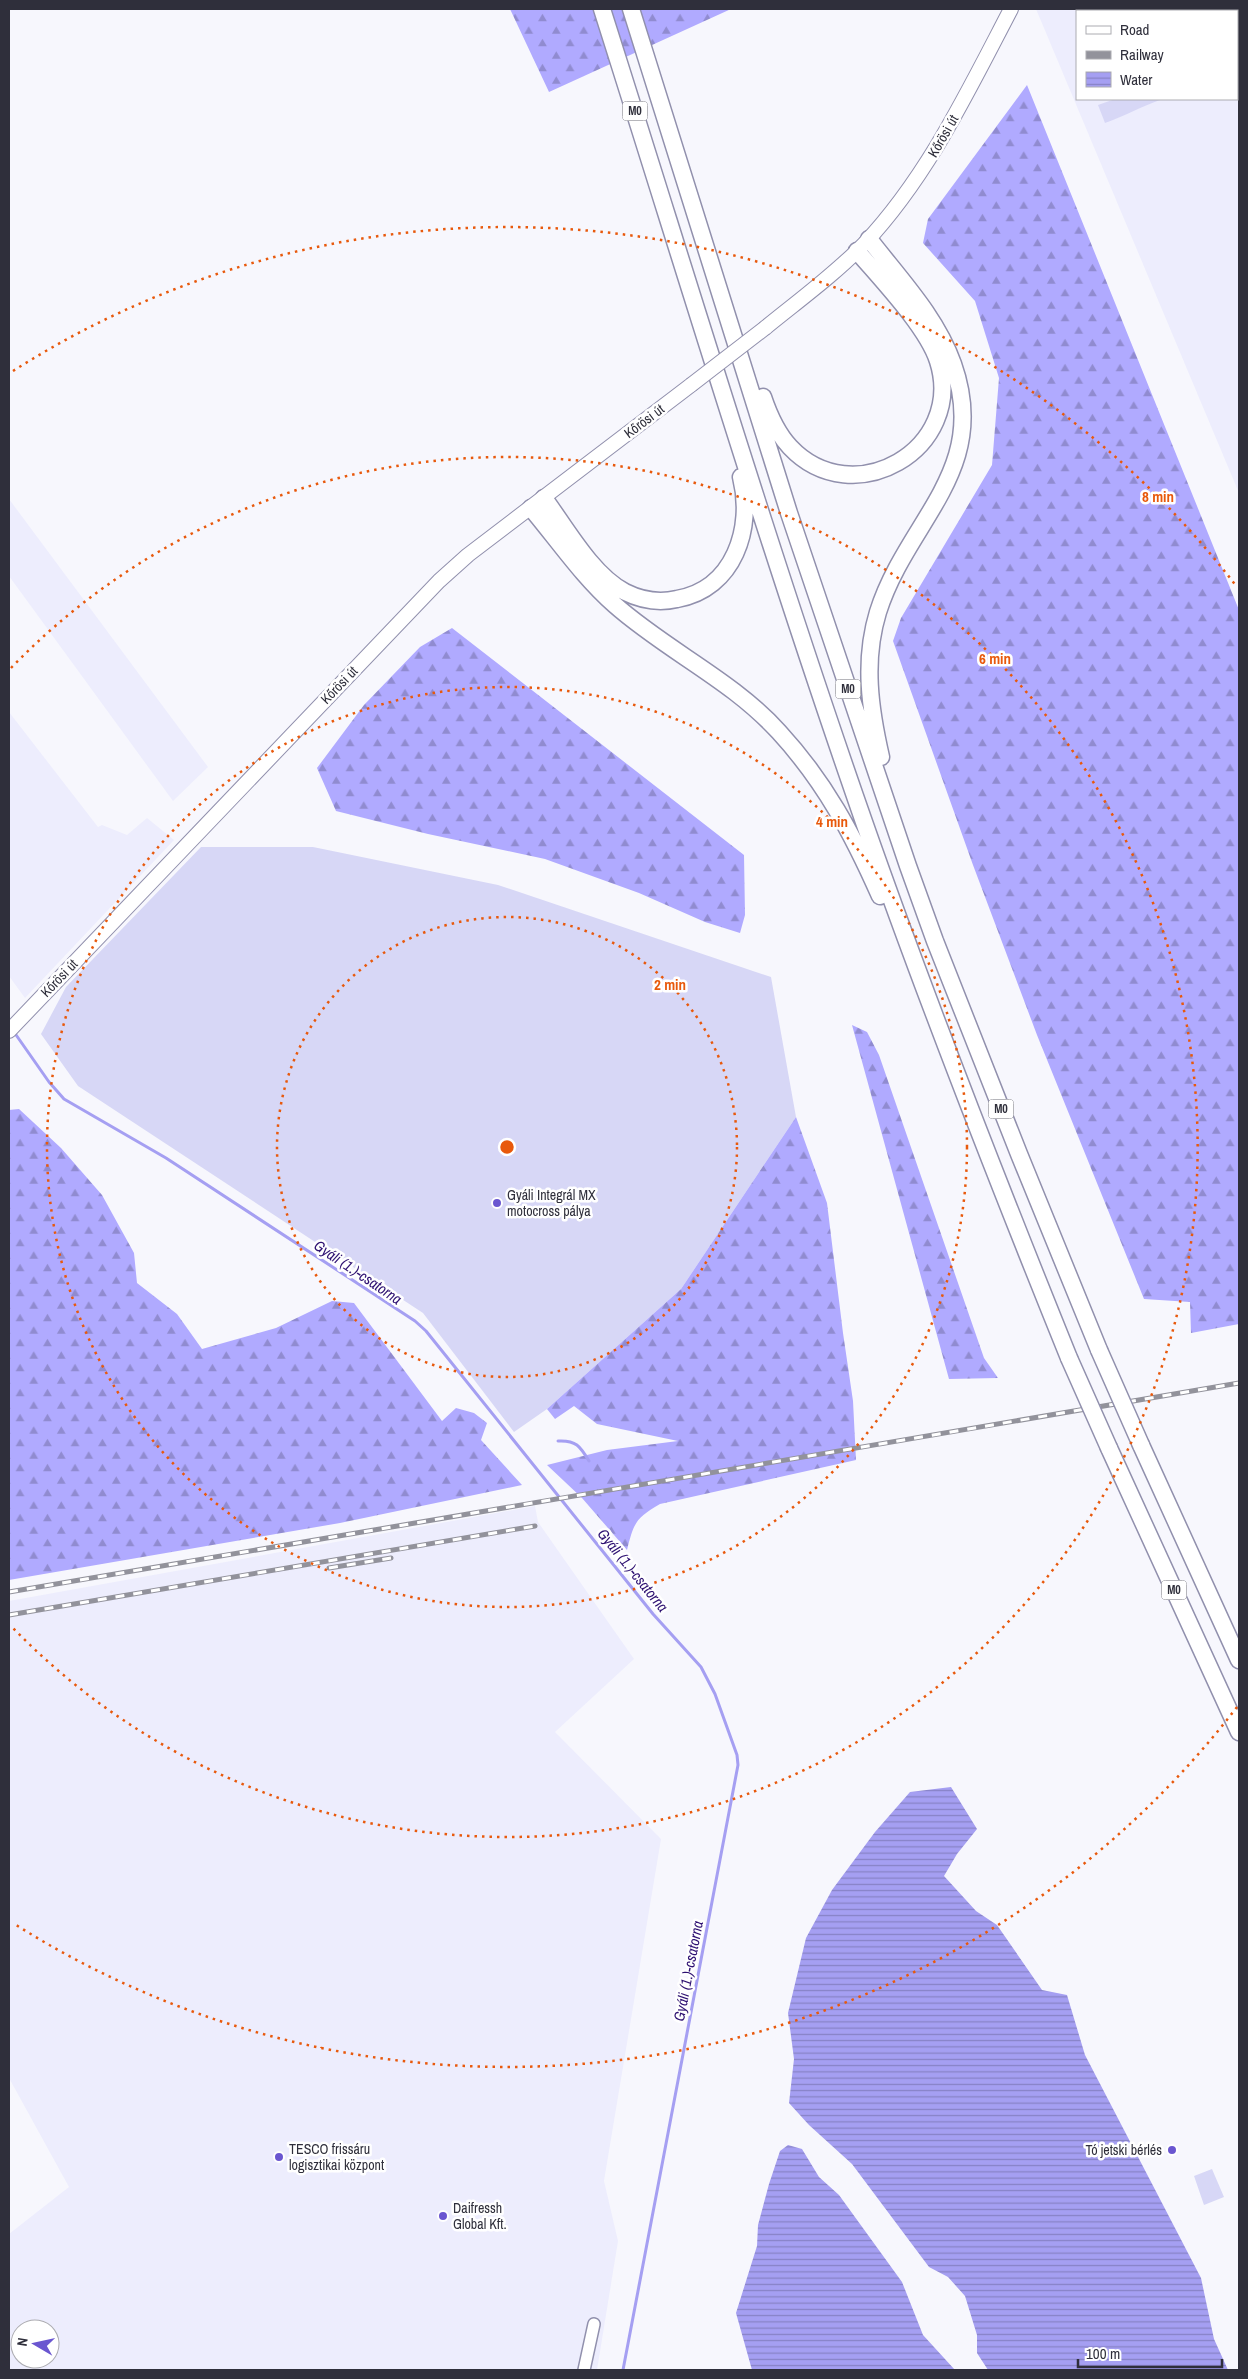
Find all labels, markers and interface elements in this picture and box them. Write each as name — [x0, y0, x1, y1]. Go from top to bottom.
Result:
legend — [1076, 10, 1238, 100]
text: Road — [1120, 19, 1149, 40]
text: Railway — [1120, 44, 1165, 65]
text: Water — [1120, 69, 1152, 90]
road number: M0 — [622, 102, 648, 120]
street label: Kőrösi út — [924, 112, 962, 160]
street label: Kőrösi út — [620, 400, 668, 442]
text: 8 min — [1142, 486, 1174, 507]
text: 6 min — [979, 648, 1011, 669]
street label: Kőrösi út — [317, 662, 361, 708]
road number: M0 — [836, 680, 860, 699]
text: 4 min — [816, 811, 848, 832]
street label: Kőrösi út — [37, 955, 81, 1001]
text: 2 min — [654, 974, 686, 995]
road number: M0 — [988, 1100, 1014, 1118]
centre of rings — [498, 1138, 516, 1156]
place label: Gyáli Integrál MX motocross pálya — [507, 1186, 596, 1220]
marker: Gyáli Integrál MX motocross pálya — [491, 1197, 503, 1209]
water label: Gyáli (1.)-csatorna — [310, 1235, 406, 1309]
water label: Gyáli (1.)-csatorna — [593, 1524, 673, 1616]
road number: M0 — [1162, 1580, 1186, 1600]
water label: Gyáli (1.)-csatorna — [668, 1919, 708, 2023]
place label: TESCO frissáru logisztikai központ — [289, 2140, 384, 2174]
place label: Tó jetski bérlés — [1085, 2141, 1162, 2159]
marker: Tó jetski bérlés — [1166, 2144, 1178, 2156]
marker: TESCO frissáru logisztikai központ — [273, 2151, 285, 2163]
place label: Daifressh Global Kft. — [453, 2199, 507, 2233]
marker: Daifressh Global Kft. — [437, 2210, 449, 2222]
north arrow — [10, 2319, 60, 2369]
text: N — [13, 2336, 32, 2347]
scale bar — [1078, 2336, 1222, 2368]
text: 100 m — [1086, 2343, 1120, 2364]

